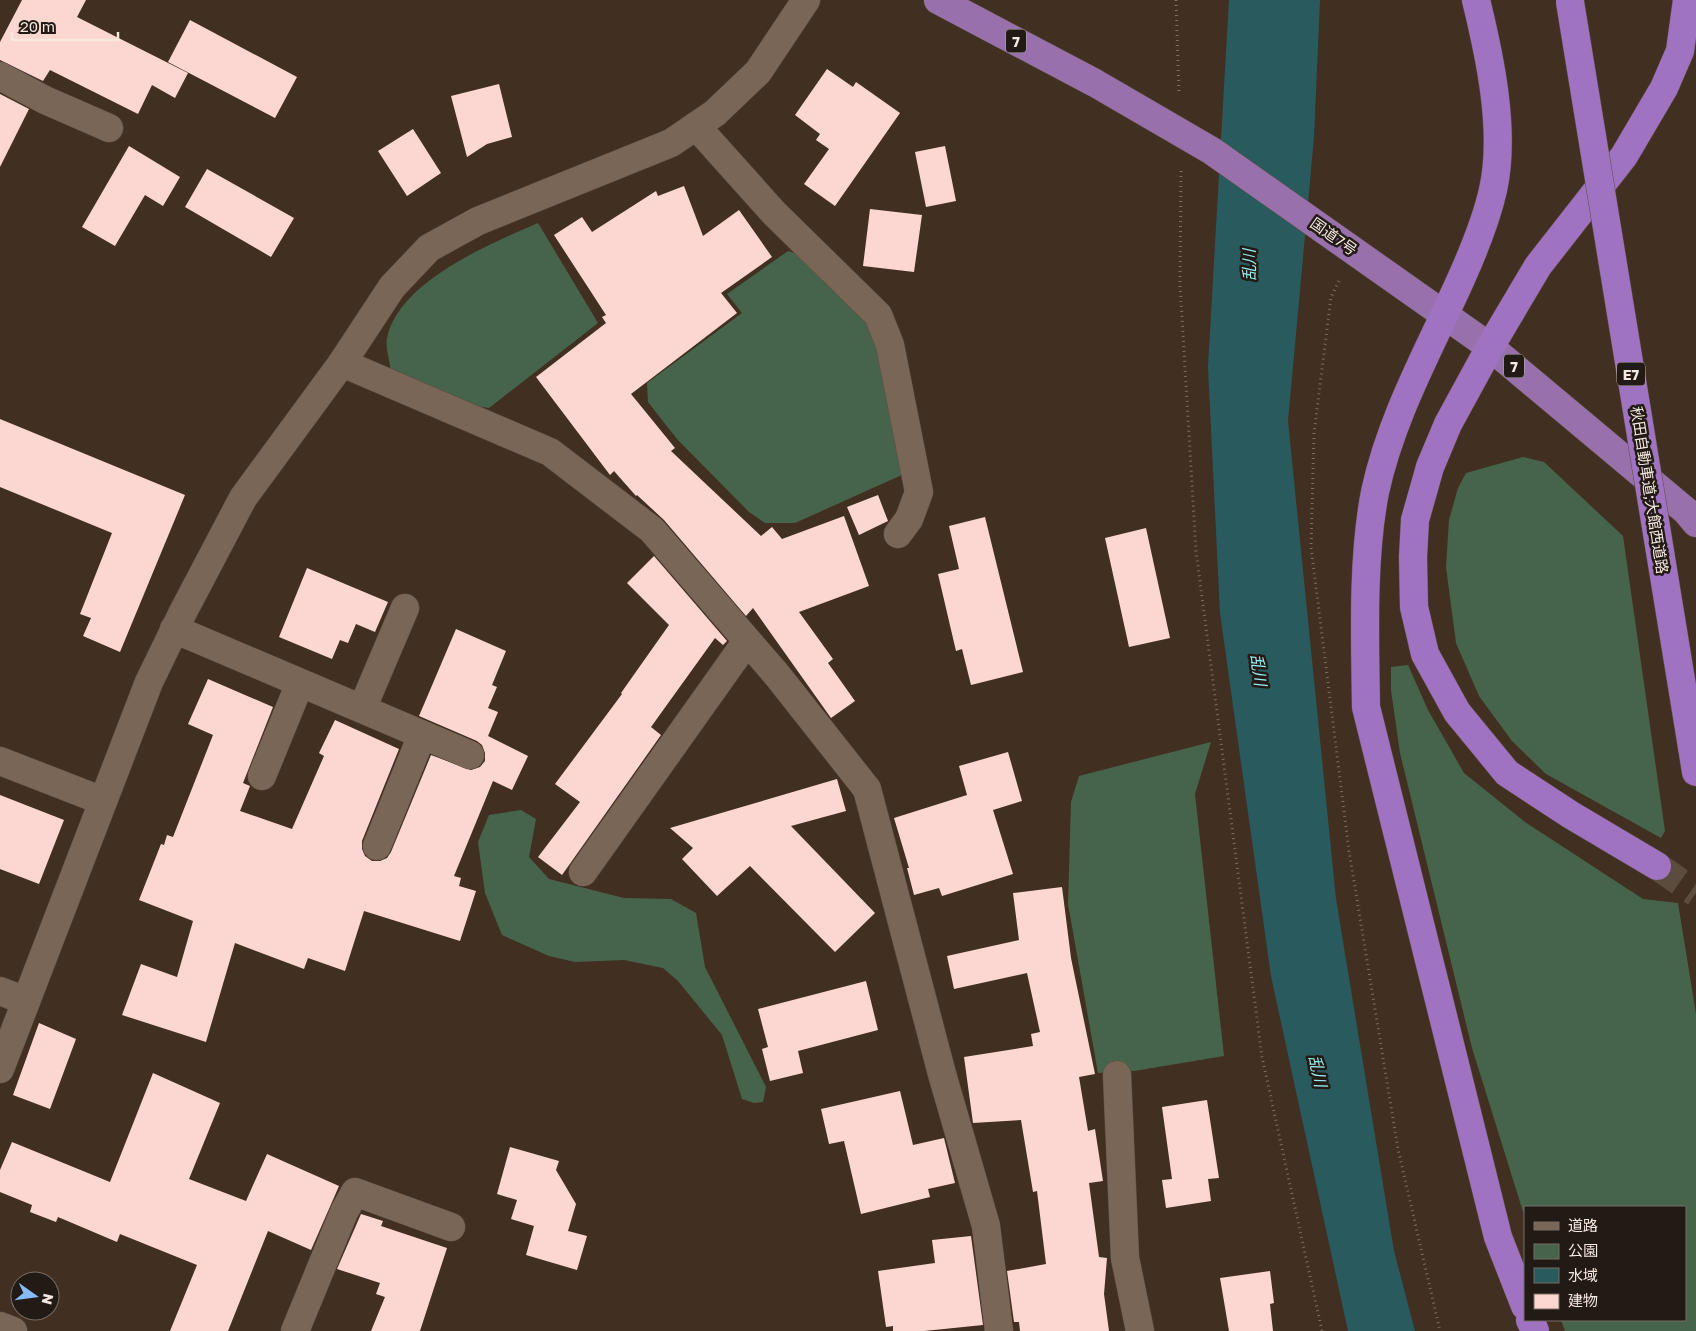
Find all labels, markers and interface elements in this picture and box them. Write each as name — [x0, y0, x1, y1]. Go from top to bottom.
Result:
scale bar — [12, 10, 119, 42]
text: 20 m — [20, 17, 55, 35]
road number: 7 — [1006, 29, 1026, 52]
street label: 国道7号 — [1307, 213, 1361, 259]
water label: 乱川 — [1239, 247, 1259, 281]
road number: 7 — [1504, 354, 1524, 378]
road number: E7 — [1617, 362, 1645, 386]
street label: 秋田自動車道;大館西道路 — [1628, 405, 1672, 575]
water label: 乱川 — [1247, 653, 1271, 689]
water label: 乱川 — [1305, 1053, 1332, 1091]
legend — [1524, 1206, 1686, 1321]
text: 道路 — [1568, 1216, 1598, 1234]
text: 公園 — [1568, 1241, 1598, 1259]
text: 水域 — [1568, 1266, 1598, 1284]
north arrow — [10, 1271, 60, 1321]
text: 建物 — [1568, 1291, 1598, 1309]
text: N — [39, 1292, 58, 1306]

